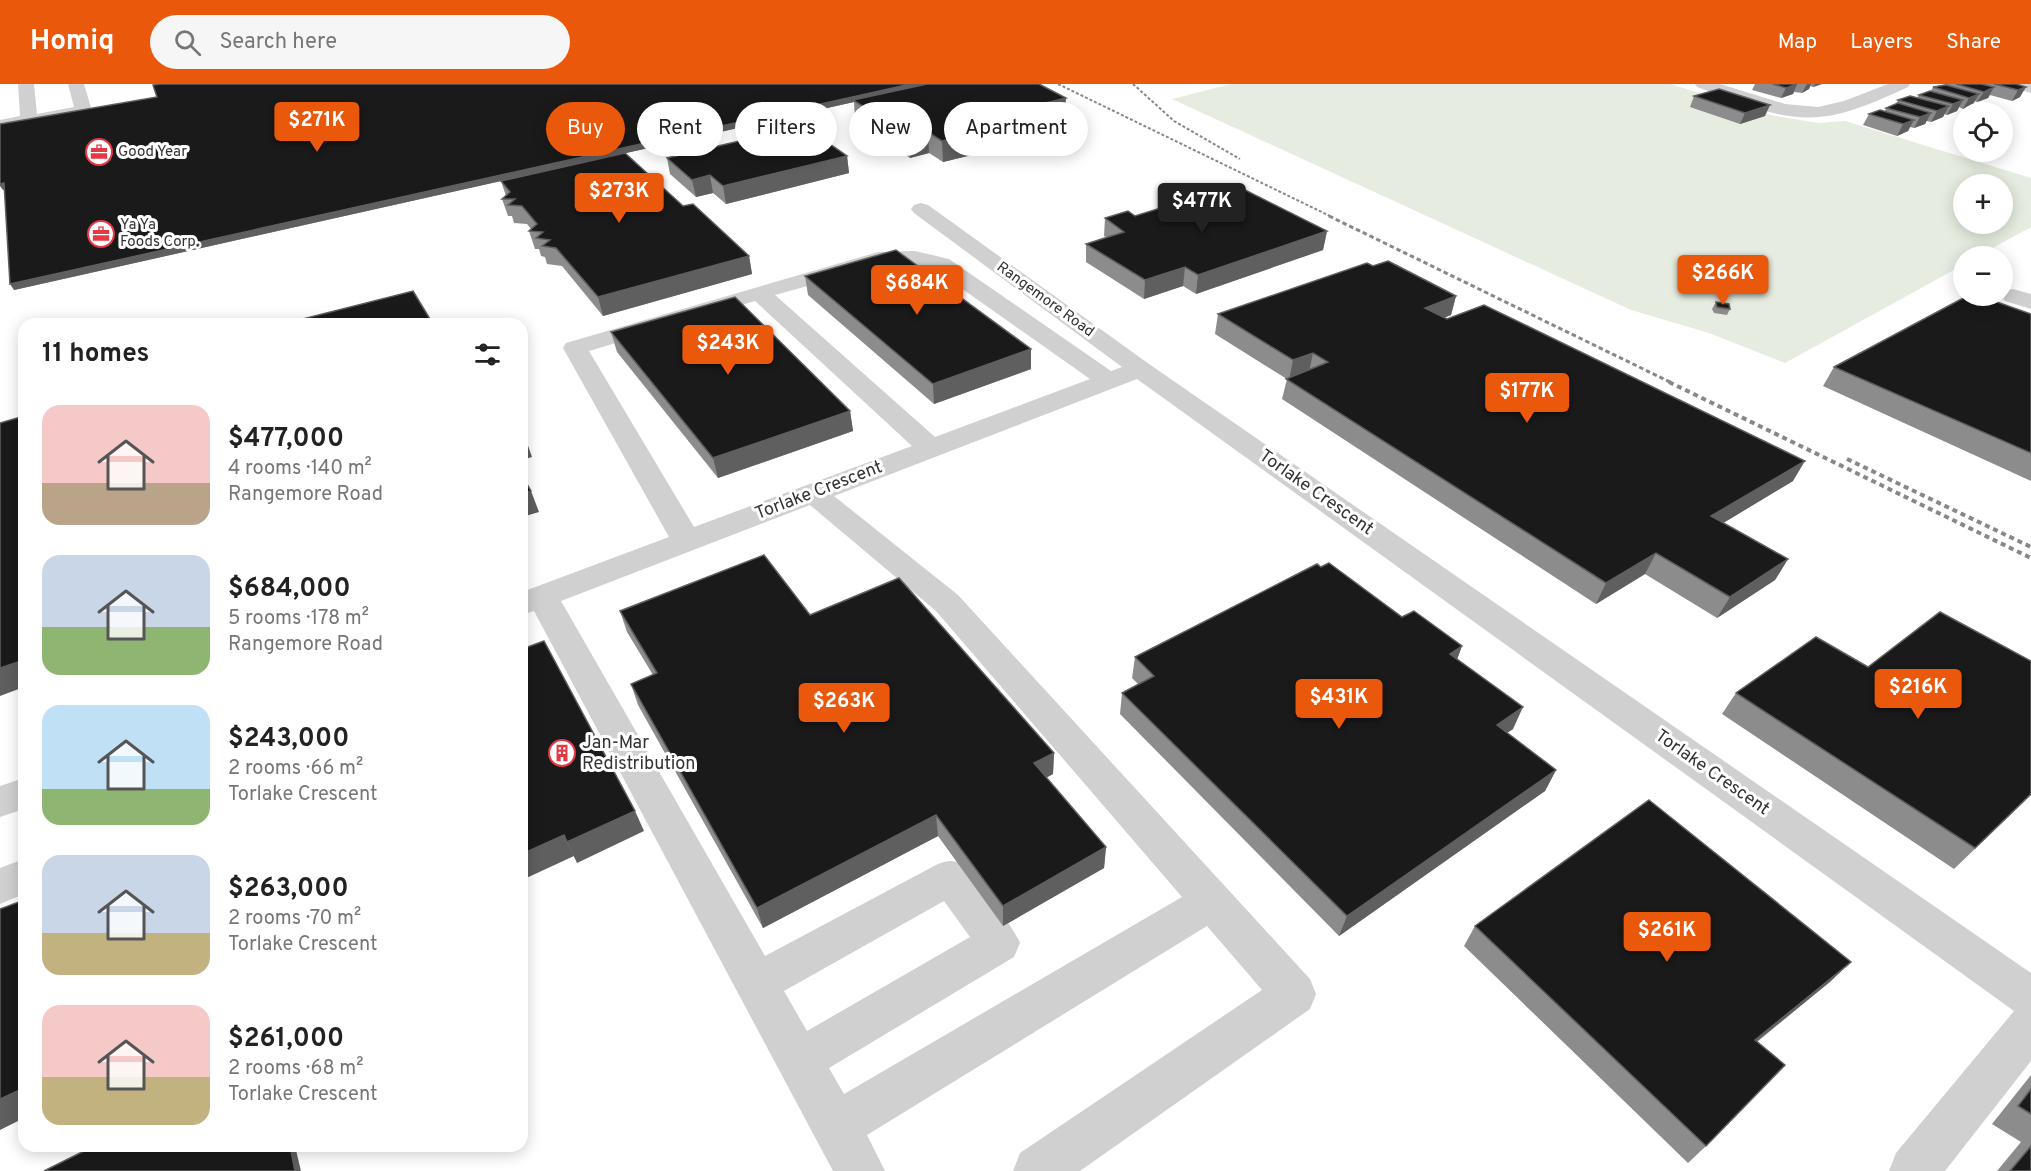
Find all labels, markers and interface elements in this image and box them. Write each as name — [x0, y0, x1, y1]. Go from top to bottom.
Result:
search box — [150, 15, 570, 69]
text: Homiq — [30, 24, 114, 60]
icon: search — [171, 26, 204, 59]
text: Search here — [219, 29, 337, 56]
text: Map — [1778, 29, 1817, 56]
text: Layers — [1850, 29, 1913, 56]
text: Share — [1946, 29, 2001, 56]
pin: $271K — [275, 102, 359, 153]
chip: Buy — [546, 102, 625, 156]
chip: Rent — [637, 102, 723, 156]
chip: Filters — [735, 102, 837, 156]
chip: New — [849, 102, 932, 156]
chip: Apartment — [944, 102, 1088, 156]
map controls — [1953, 102, 2013, 306]
button: locate — [1953, 102, 2013, 162]
text: $271K — [288, 108, 346, 134]
office icon: Good Year — [84, 137, 114, 167]
place label: Good Year — [118, 143, 187, 162]
pin: $273K — [577, 173, 661, 224]
button: + — [1953, 174, 2013, 234]
text: $273K — [589, 179, 649, 205]
pin: $477K — [1160, 183, 1244, 234]
text: $477K — [1172, 189, 1232, 215]
place label: Ya Ya Foods Corp. — [120, 216, 199, 252]
office icon: Ya Ya Foods Corp. — [86, 219, 116, 249]
button: − — [1953, 246, 2013, 306]
pin: $266K — [1681, 255, 1765, 306]
street label: Rangemore Road — [992, 258, 1098, 342]
text: $266K — [1691, 261, 1755, 287]
pin: $684K — [875, 265, 959, 316]
text: $684K — [885, 271, 949, 297]
pin: $243K — [686, 325, 770, 376]
text: $243K — [696, 331, 760, 357]
text: 11 homes — [42, 338, 149, 371]
icon: filters — [471, 338, 504, 371]
pin: $177K — [1485, 373, 1569, 424]
text: $177K — [1499, 379, 1555, 405]
text: $477,000 — [228, 423, 344, 456]
icon: home — [90, 429, 162, 501]
street label: Torlake Crescent — [1254, 445, 1378, 541]
text: 4 rooms · 140 m² — [228, 456, 372, 482]
street label: Torlake Crescent — [752, 456, 886, 526]
text: Rangemore Road — [228, 482, 383, 508]
text: $684,000 — [228, 573, 351, 606]
icon: home — [90, 579, 162, 651]
text: 5 rooms · 178 m² — [228, 606, 369, 632]
text: Rangemore Road — [228, 632, 383, 658]
pin: $216K — [1876, 669, 1960, 720]
text: $216K — [1889, 675, 1947, 701]
pin: $431K — [1297, 679, 1381, 730]
pin: $263K — [802, 683, 886, 734]
text: $431K — [1310, 685, 1369, 711]
text: $263K — [813, 689, 875, 715]
text: $243,000 — [228, 723, 349, 756]
street label: Torlake Crescent — [1650, 725, 1774, 821]
icon: home — [90, 729, 162, 801]
place label: Jan-Mar Redistribution — [582, 732, 695, 776]
building icon: Jan-Mar Redistribution — [547, 738, 577, 768]
text: 2 rooms · 66 m² — [228, 756, 363, 782]
text: Torlake Crescent — [228, 782, 377, 808]
text: $263,000 — [228, 873, 349, 906]
icon: home — [90, 879, 162, 951]
text: 2 rooms · 70 m² — [228, 906, 361, 932]
pin: $261K — [1625, 912, 1709, 963]
text: $261K — [1638, 918, 1696, 944]
text: Torlake Crescent — [228, 932, 377, 958]
text: $261,000 — [228, 1023, 344, 1056]
icon: home — [90, 1029, 162, 1101]
text: 2 rooms · 68 m² — [228, 1056, 364, 1082]
text: Torlake Crescent — [228, 1082, 377, 1108]

